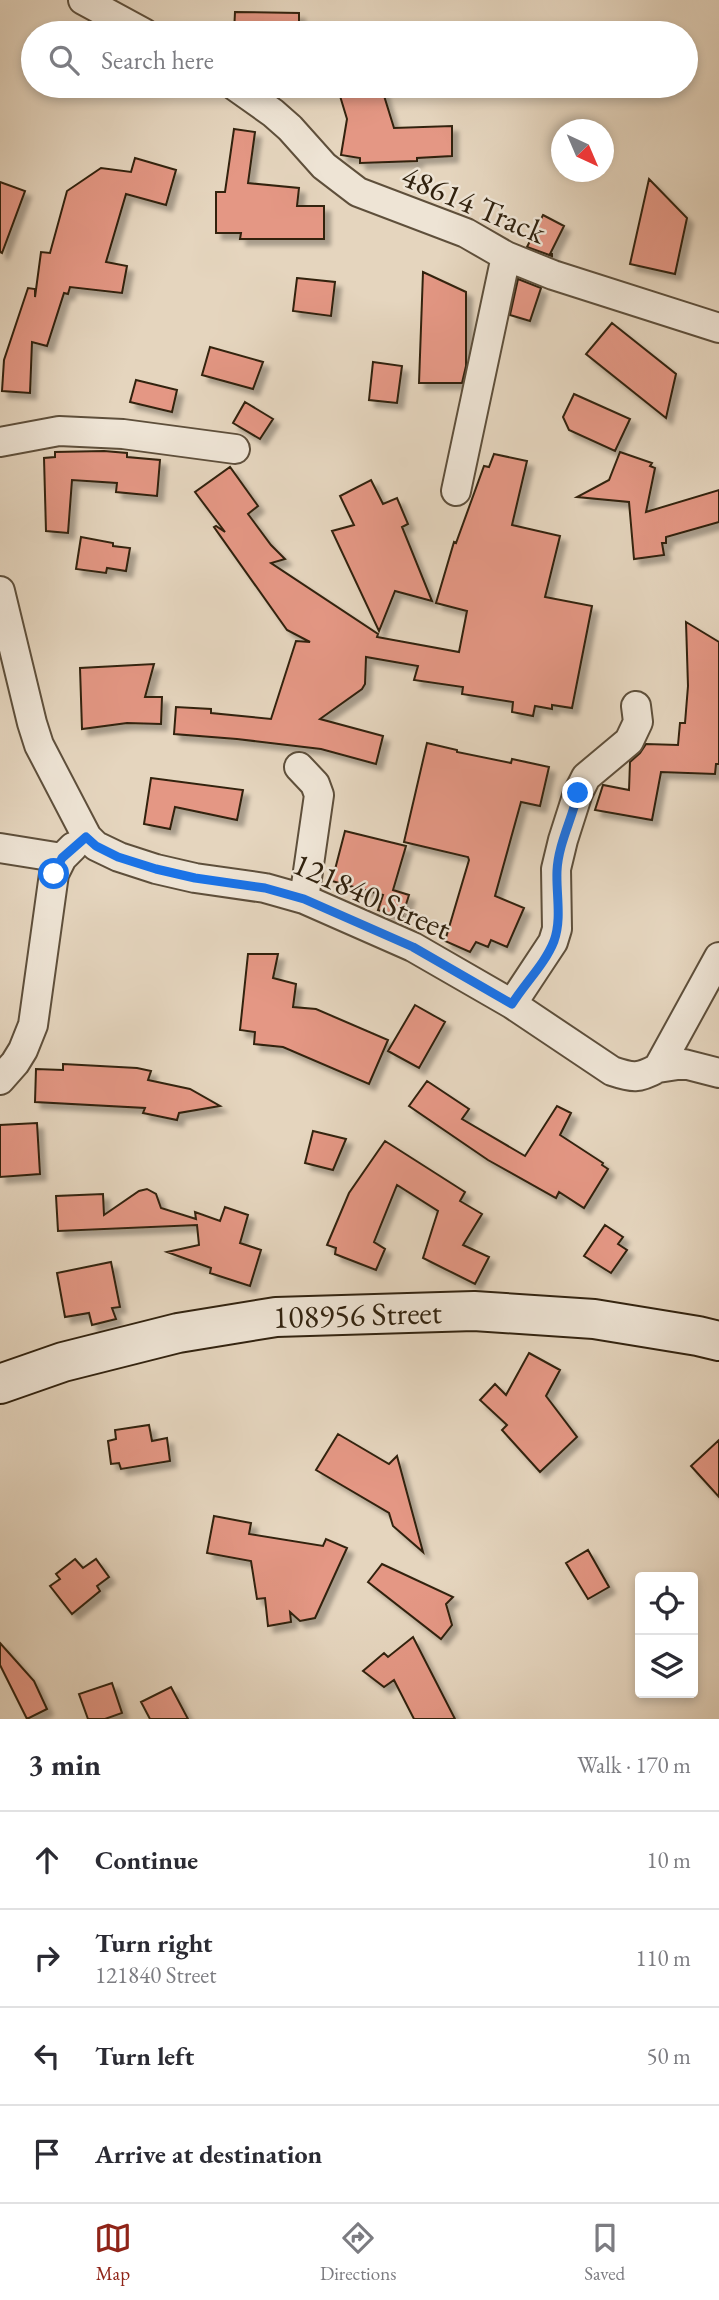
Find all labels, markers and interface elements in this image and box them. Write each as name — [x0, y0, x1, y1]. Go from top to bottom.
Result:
search box — [21, 21, 698, 98]
icon: search — [45, 41, 83, 79]
text: Search here — [101, 43, 214, 77]
north arrow — [551, 119, 614, 182]
street label: 48614 Track — [395, 155, 553, 254]
route end — [562, 777, 593, 808]
street label: 121840 Street — [286, 842, 458, 950]
route start — [38, 858, 69, 889]
street label: 108956 Street — [272, 1291, 442, 1338]
map controls — [635, 1572, 698, 1698]
button: locate — [635, 1572, 698, 1635]
button: layers — [635, 1635, 698, 1698]
text: 3 min — [28, 1745, 101, 1784]
text: Walk · 170 m — [577, 1750, 691, 1780]
icon: ahead — [28, 1841, 66, 1879]
text: Continue — [95, 1843, 198, 1877]
text: 10 m — [646, 1845, 691, 1875]
text: Turn right — [95, 1926, 213, 1960]
icon: right — [28, 1939, 66, 1977]
text: 110 m — [635, 1943, 691, 1973]
text: 121840 Street — [95, 1960, 216, 1990]
icon: left — [28, 2037, 66, 2075]
text: Turn left — [95, 2039, 194, 2073]
text: 50 m — [646, 2041, 691, 2071]
icon: arrive — [28, 2135, 66, 2173]
text: Arrive at destination — [95, 2137, 322, 2171]
tab: Map — [94, 2219, 132, 2286]
tab: Directions — [320, 2219, 396, 2286]
tab: Saved — [584, 2219, 625, 2286]

